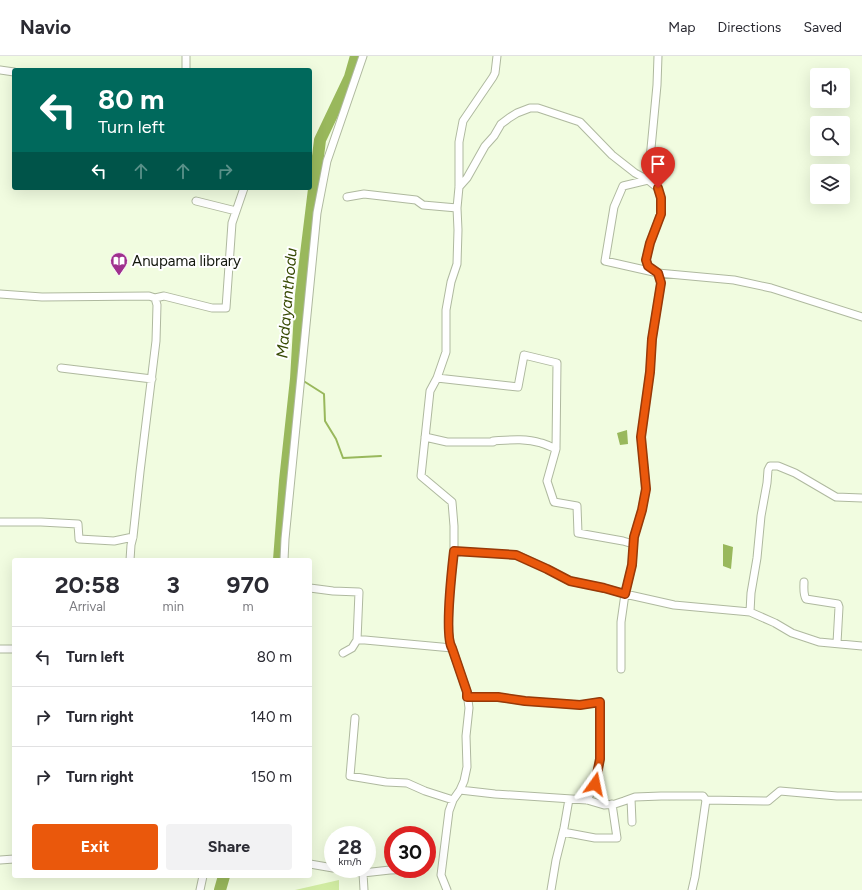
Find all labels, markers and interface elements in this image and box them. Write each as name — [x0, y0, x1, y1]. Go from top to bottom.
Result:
text: Navio — [20, 16, 71, 39]
text: Map — [668, 19, 696, 36]
text: Directions — [718, 19, 781, 36]
text: Saved — [803, 19, 842, 36]
map controls — [810, 68, 850, 204]
button: sound — [810, 68, 850, 108]
text: 80 m — [98, 82, 164, 116]
icon: left — [32, 84, 84, 136]
text: Turn left — [98, 116, 165, 138]
button: search — [810, 116, 850, 156]
pin — [641, 147, 675, 188]
icon: arrive — [647, 153, 669, 175]
icon: left — [88, 160, 110, 182]
icon: ahead — [130, 160, 152, 182]
icon: ahead — [172, 160, 194, 182]
icon: right — [214, 160, 236, 182]
button: layers — [810, 164, 850, 204]
water label: Madayanthodu — [272, 247, 301, 359]
library icon: Anupama library — [109, 251, 129, 276]
place label: Anupama library — [132, 252, 241, 270]
text: 20:58 — [55, 570, 120, 599]
text: 3 — [167, 570, 180, 599]
text: 970 — [227, 570, 269, 599]
text: Arrival — [69, 599, 106, 614]
text: min — [163, 599, 184, 614]
text: m — [242, 599, 253, 614]
icon: left — [32, 646, 54, 668]
text: Turn left — [66, 648, 124, 666]
text: 80 m — [257, 648, 292, 666]
icon: right — [32, 706, 54, 728]
text: Turn right — [66, 708, 134, 726]
text: 140 m — [250, 708, 292, 726]
position arrow — [574, 763, 616, 805]
icon: right — [32, 766, 54, 788]
text: Turn right — [66, 768, 134, 786]
text: 150 m — [251, 768, 292, 786]
button: Exit — [32, 824, 158, 870]
button: Share — [166, 824, 292, 870]
speed limit sign: 30 — [384, 826, 436, 878]
text: 28 — [338, 835, 362, 859]
text: km/h — [339, 855, 361, 868]

